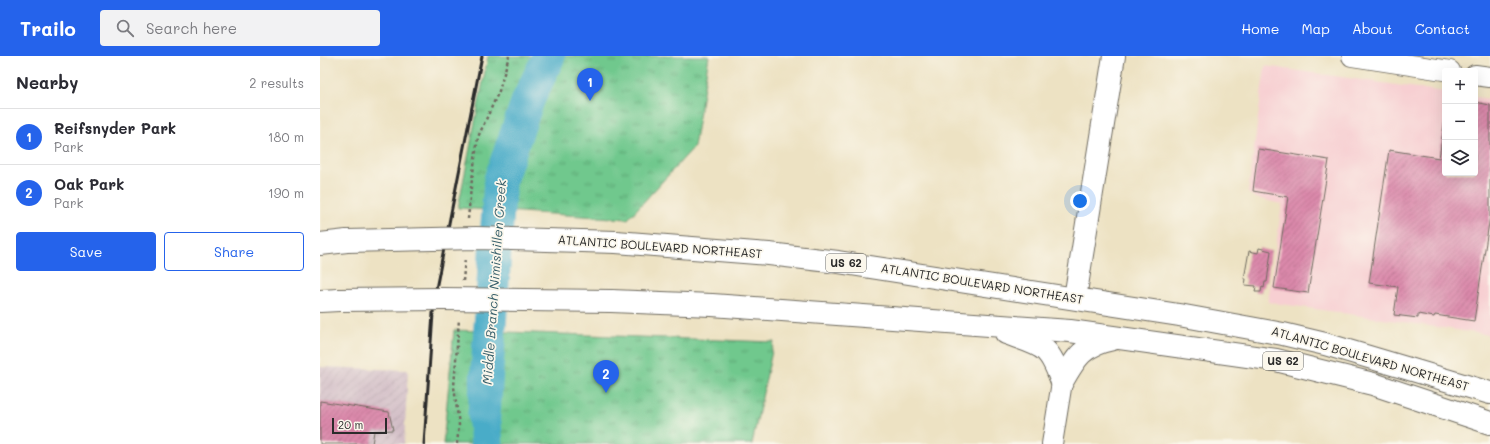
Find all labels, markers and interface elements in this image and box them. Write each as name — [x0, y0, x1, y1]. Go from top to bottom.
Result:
search box — [100, 10, 380, 46]
text: Trailo — [20, 16, 76, 41]
icon: search — [114, 17, 136, 39]
text: Search here — [146, 18, 237, 38]
text: Home — [1241, 19, 1279, 38]
text: Map — [1301, 19, 1330, 38]
text: About — [1352, 19, 1393, 38]
text: Contact — [1415, 19, 1470, 38]
pin: 1 — [577, 68, 603, 101]
map controls — [1442, 68, 1478, 176]
button: + — [1442, 68, 1478, 104]
text: Nearby — [16, 71, 78, 93]
text: 2 results — [249, 74, 304, 91]
button: − — [1442, 104, 1478, 140]
text: Reifsnyder Park — [54, 118, 176, 138]
text: 1 — [26, 128, 32, 145]
text: 180 m — [268, 128, 304, 145]
text: Park — [54, 138, 83, 155]
button: layers — [1442, 140, 1478, 176]
text: Oak Park — [54, 174, 124, 194]
water label: Middle Branch Nimishillen Creek — [478, 178, 509, 385]
text: 2 — [25, 184, 33, 201]
text: 190 m — [268, 184, 304, 201]
your location — [1070, 191, 1090, 211]
text: Park — [54, 194, 83, 211]
street label: ATLANTIC BOULEVARD NORTHEAST — [557, 231, 763, 261]
button: Save — [16, 232, 156, 271]
button: Share — [164, 232, 304, 271]
road number: US 62 — [826, 254, 866, 272]
street label: ATLANTIC BOULEVARD NORTHEAST — [880, 259, 1085, 307]
street label: ATLANTIC BOULEVARD NORTHEAST — [1270, 322, 1471, 394]
road number: US 62 — [1263, 352, 1303, 370]
pin: 2 — [593, 360, 619, 393]
scale bar — [332, 416, 387, 435]
text: 20 m — [338, 417, 363, 432]

